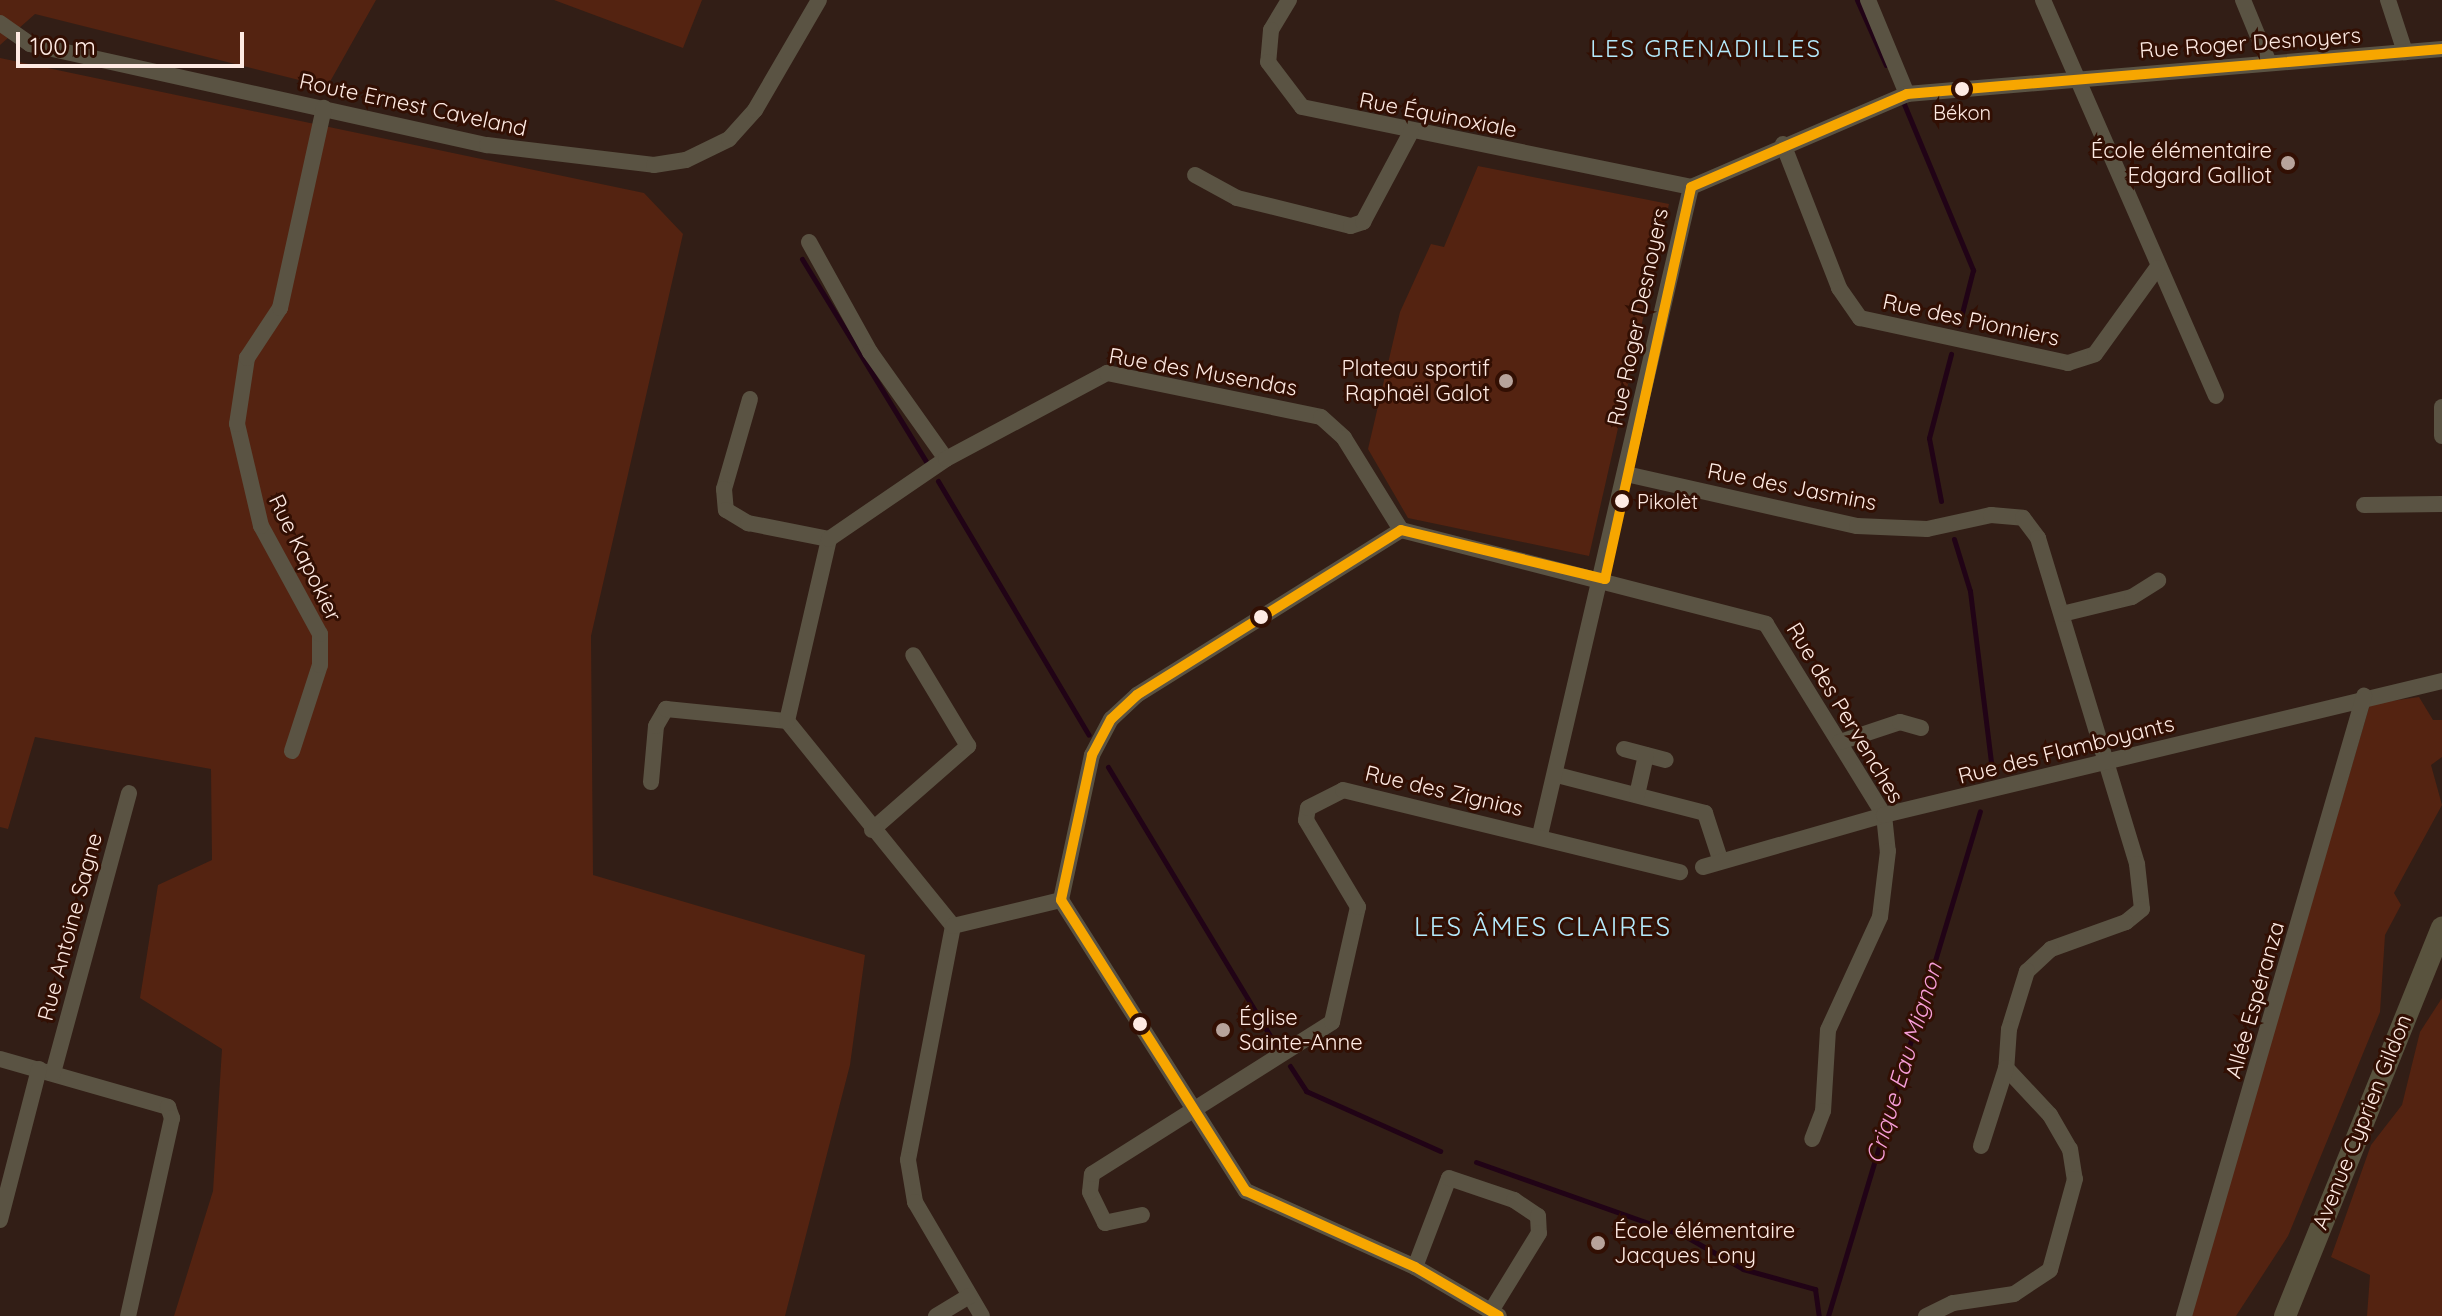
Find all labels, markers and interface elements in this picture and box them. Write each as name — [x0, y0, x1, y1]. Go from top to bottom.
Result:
scale bar — [20, 16, 248, 66]
street label: Rue Roger Desnoyers — [2138, 22, 2362, 64]
text: 100 m — [30, 31, 96, 61]
district label: LES GRENADILLES — [1590, 35, 1822, 63]
street label: Route Ernest Caveland — [297, 68, 529, 142]
marker: Békon — [1954, 81, 1970, 97]
street label: Rue Équinoxiale — [1357, 87, 1519, 143]
place label: Békon — [1933, 100, 1991, 124]
place label: École élémentaire Edgard Galliot — [2091, 137, 2272, 188]
marker: École élémentaire Edgard Galliot — [2279, 154, 2297, 172]
street label: Rue Roger Desnoyers — [1602, 206, 1674, 428]
street label: Rue des Pionniers — [1880, 288, 2062, 352]
street label: Rue des Musendas — [1107, 342, 1299, 402]
place label: Plateau sportif Raphaël Galot — [1342, 355, 1490, 406]
marker: Plateau sportif Raphaël Galot — [1497, 372, 1515, 390]
street label: Rue des Jasmins — [1705, 458, 1879, 516]
place label: Pikolèt — [1637, 489, 1698, 513]
street label: Rue Kapokier — [263, 490, 347, 626]
marker: Pikolèt — [1614, 493, 1630, 509]
unlabelled marker — [1253, 609, 1269, 625]
street label: Rue des Pervenches — [1781, 618, 1909, 808]
street label: Rue des Flamboyants — [1955, 710, 2177, 790]
street label: Rue des Zignias — [1362, 760, 1526, 822]
street label: Rue Antoine Sagne — [32, 830, 108, 1024]
district label: LES ÂMES CLAIRES — [1414, 911, 1672, 943]
street label: Allée Espéranza — [2220, 919, 2290, 1081]
water label: Crique Eau Mignon — [1860, 959, 1948, 1167]
place label: Église Sainte-Anne — [1239, 1004, 1363, 1056]
street label: Avenue Cyprien Gildon — [2307, 1010, 2417, 1234]
unlabelled marker — [1132, 1016, 1148, 1032]
marker: Église Sainte-Anne — [1214, 1021, 1232, 1039]
place label: École élémentaire Jacques Lony — [1614, 1217, 1795, 1268]
marker: École élémentaire Jacques Lony — [1589, 1234, 1607, 1252]

